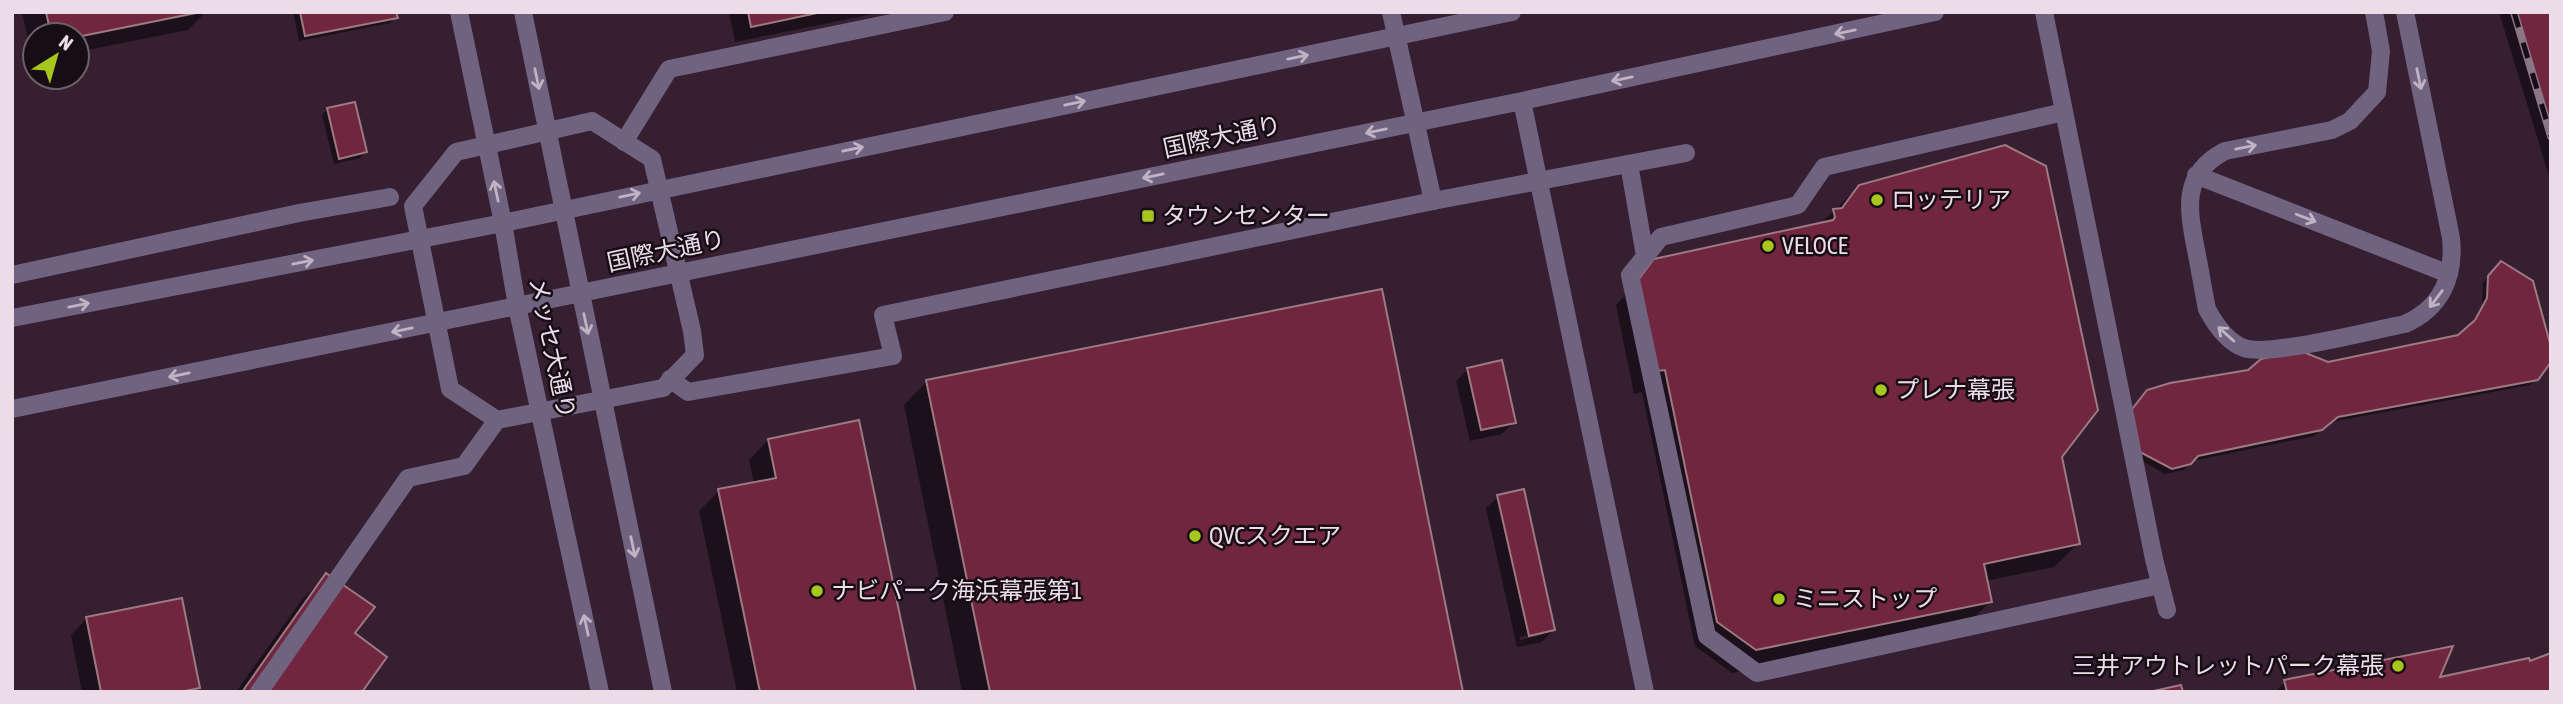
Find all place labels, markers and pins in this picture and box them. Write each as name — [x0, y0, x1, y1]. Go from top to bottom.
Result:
place label: ロッテリア — [1891, 186, 2011, 213]
marker: ロッテリア — [1869, 192, 1885, 208]
place label: タウンセンター — [1162, 202, 1330, 229]
marker: タウンセンター — [1140, 208, 1156, 224]
place label: VELOCE — [1782, 232, 1848, 259]
marker: VELOCE — [1760, 238, 1776, 254]
place label: プレナ幕張 — [1895, 376, 2015, 403]
marker: プレナ幕張 — [1873, 382, 1889, 398]
place label: QVCスクエア — [1209, 522, 1341, 549]
marker: QVCスクエア — [1187, 528, 1203, 544]
place label: ナビパーク海浜幕張第1 — [831, 577, 1082, 604]
marker: ナビパーク海浜幕張第1 — [809, 583, 825, 599]
place label: ミニストップ — [1793, 585, 1937, 612]
marker: ミニストップ — [1771, 591, 1787, 607]
place label: 三井アウトレットパーク幕張 — [2072, 652, 2384, 679]
marker: 三井アウトレットパーク幕張 — [2390, 658, 2406, 674]

